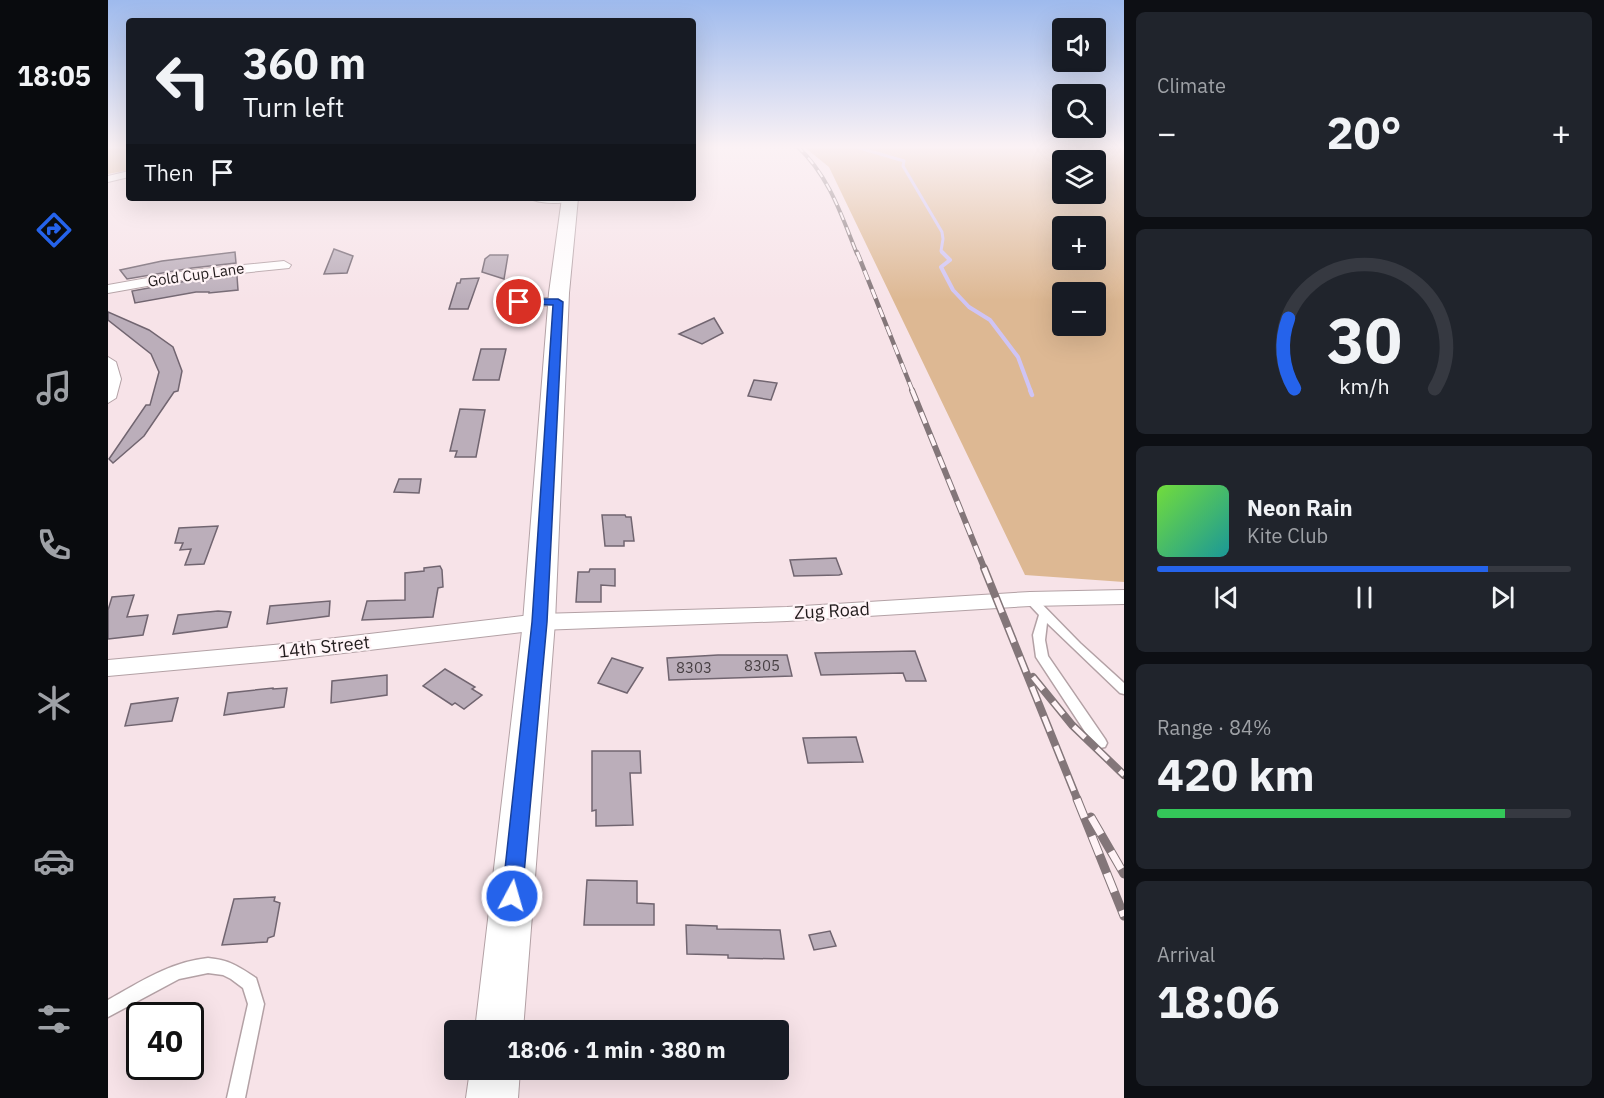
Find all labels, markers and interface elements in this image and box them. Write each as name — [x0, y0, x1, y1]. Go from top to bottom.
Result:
map controls — [1052, 18, 1106, 336]
button: sound — [1052, 18, 1106, 72]
text: 360 m — [243, 36, 366, 91]
icon: left — [144, 42, 222, 120]
text: 18:05 — [17, 58, 91, 93]
text: Climate — [1157, 72, 1226, 99]
button: search — [1052, 84, 1106, 138]
text: Turn left — [243, 89, 344, 124]
text: 20° — [1326, 103, 1402, 161]
text: − — [1157, 111, 1177, 154]
text: + — [1551, 111, 1571, 154]
button: layers — [1052, 150, 1106, 204]
icon: arrive — [206, 156, 239, 189]
text: Then — [144, 158, 194, 187]
icon: directions — [33, 209, 75, 251]
button: + — [1052, 216, 1106, 270]
street label: Gold Cup Lane — [146, 258, 246, 291]
pin — [493, 276, 544, 327]
button: − — [1052, 282, 1106, 336]
icon: arrive — [502, 285, 535, 318]
text: 30 — [1327, 299, 1401, 380]
icon: music — [33, 367, 75, 409]
text: km/h — [1339, 372, 1389, 400]
text: Neon Rain — [1247, 493, 1353, 522]
text: Kite Club — [1247, 522, 1328, 549]
icon: phone — [33, 524, 75, 566]
icon: previous — [1210, 581, 1243, 614]
icon: pause — [1348, 581, 1381, 614]
icon: next — [1486, 581, 1519, 614]
street label: Zug Road — [794, 597, 870, 624]
street label: 14th Street — [277, 630, 371, 663]
house number: 8305 — [744, 656, 780, 675]
house number: 8303 — [676, 658, 712, 677]
icon: climate — [33, 682, 75, 724]
text: Range · 84% — [1157, 714, 1272, 741]
text: 420 km — [1157, 745, 1315, 803]
icon: car — [33, 840, 75, 882]
position arrow — [480, 864, 544, 928]
text: Arrival — [1157, 941, 1215, 968]
text: 18:06 — [1157, 972, 1280, 1030]
icon: filters — [33, 998, 75, 1040]
speed limit sign: 40 — [126, 1002, 204, 1080]
text: 18:06 · 1 min · 380 m — [507, 1035, 726, 1064]

